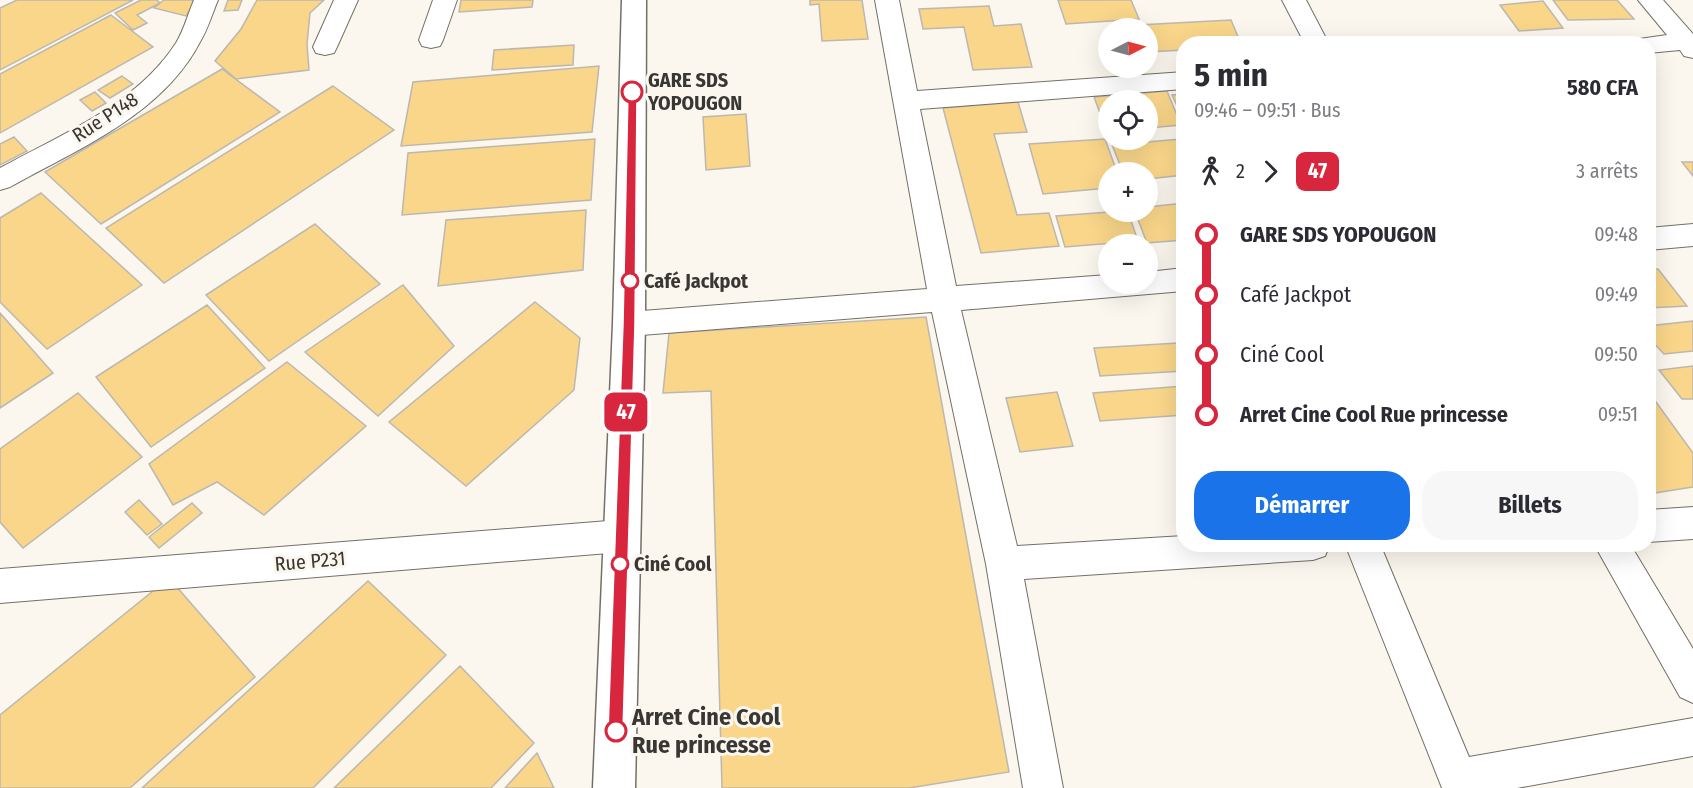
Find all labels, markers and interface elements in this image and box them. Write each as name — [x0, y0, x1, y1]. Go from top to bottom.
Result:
north arrow — [1098, 18, 1158, 78]
map controls — [1098, 18, 1158, 294]
text: 5 min — [1194, 55, 1268, 95]
place label: GARE SDS YOPOUGON — [647, 68, 742, 115]
text: 580 CFA — [1567, 74, 1638, 101]
marker: GARE SDS YOPOUGON — [621, 81, 643, 103]
street label: Rue P148 — [68, 87, 142, 147]
button: locate — [1098, 90, 1158, 150]
text: 09:46 – 09:51 · Bus — [1194, 98, 1340, 122]
icon: walk — [1194, 155, 1227, 188]
icon: forward — [1254, 155, 1287, 188]
text: 47 — [1308, 158, 1327, 184]
text: 2 — [1236, 159, 1245, 183]
text: 3 arrêts — [1576, 159, 1638, 183]
button: + — [1098, 162, 1158, 222]
text: GARE SDS YOPOUGON — [1240, 221, 1437, 248]
text: 09:48 — [1594, 222, 1638, 246]
button: − — [1098, 234, 1158, 294]
place label: Café Jackpot — [644, 269, 749, 293]
marker: Café Jackpot — [621, 272, 639, 290]
text: Café Jackpot — [1240, 281, 1351, 308]
text: 09:49 — [1595, 282, 1638, 306]
text: Ciné Cool — [1240, 341, 1324, 368]
text: 09:50 — [1594, 342, 1638, 366]
line badge: 47 — [599, 392, 653, 432]
text: 47 — [616, 399, 636, 425]
text: Arret Cine Cool Rue princesse — [1240, 401, 1508, 428]
text: 09:51 — [1598, 402, 1638, 426]
button: Démarrer — [1194, 471, 1410, 540]
button: Billets — [1422, 471, 1638, 540]
street label: Rue P231 — [274, 546, 346, 576]
place label: Ciné Cool — [634, 552, 712, 576]
marker: Ciné Cool — [611, 555, 629, 573]
place label: Arret Cine Cool Rue princesse — [631, 703, 781, 759]
marker: Arret Cine Cool Rue princesse — [605, 720, 627, 742]

